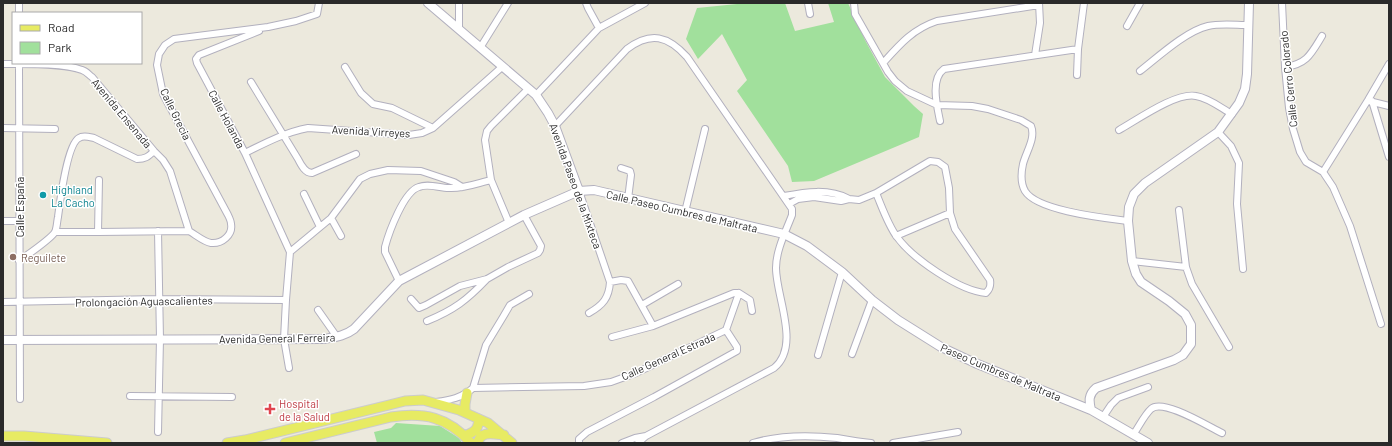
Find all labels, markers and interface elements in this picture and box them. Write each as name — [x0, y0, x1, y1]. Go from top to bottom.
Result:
legend — [12, 12, 142, 64]
text: Road — [48, 20, 75, 34]
street label: Calle Cerro Colorado — [1276, 30, 1300, 128]
text: Park — [48, 40, 72, 54]
street label: Avenida Ensenada — [89, 76, 155, 150]
street label: Calle Grecia — [158, 86, 194, 142]
street label: Calle Holanda — [206, 88, 248, 150]
street label: Avenida Paseo de la Mixteca — [547, 121, 605, 251]
street label: Avenida Virreyes — [331, 122, 411, 140]
street label: Calle España — [13, 177, 26, 237]
place label: Highland La Cacho — [51, 183, 95, 209]
street label: Calle Paseo Cumbres de Maltrata — [605, 187, 759, 235]
marker: Highland La Cacho — [38, 190, 48, 200]
place label: Reguilete — [21, 251, 66, 264]
marker: Reguilete — [8, 252, 18, 262]
street label: Prolongación Aguascalientes — [75, 293, 213, 309]
street label: Calle General Estrada — [619, 329, 717, 383]
street label: Avenida General Ferreira — [219, 330, 335, 346]
street label: Paseo Cumbres de Maltrata — [939, 341, 1063, 403]
place label: Hospital de la Salud — [279, 397, 330, 423]
marker: Hospital de la Salud — [264, 403, 276, 415]

